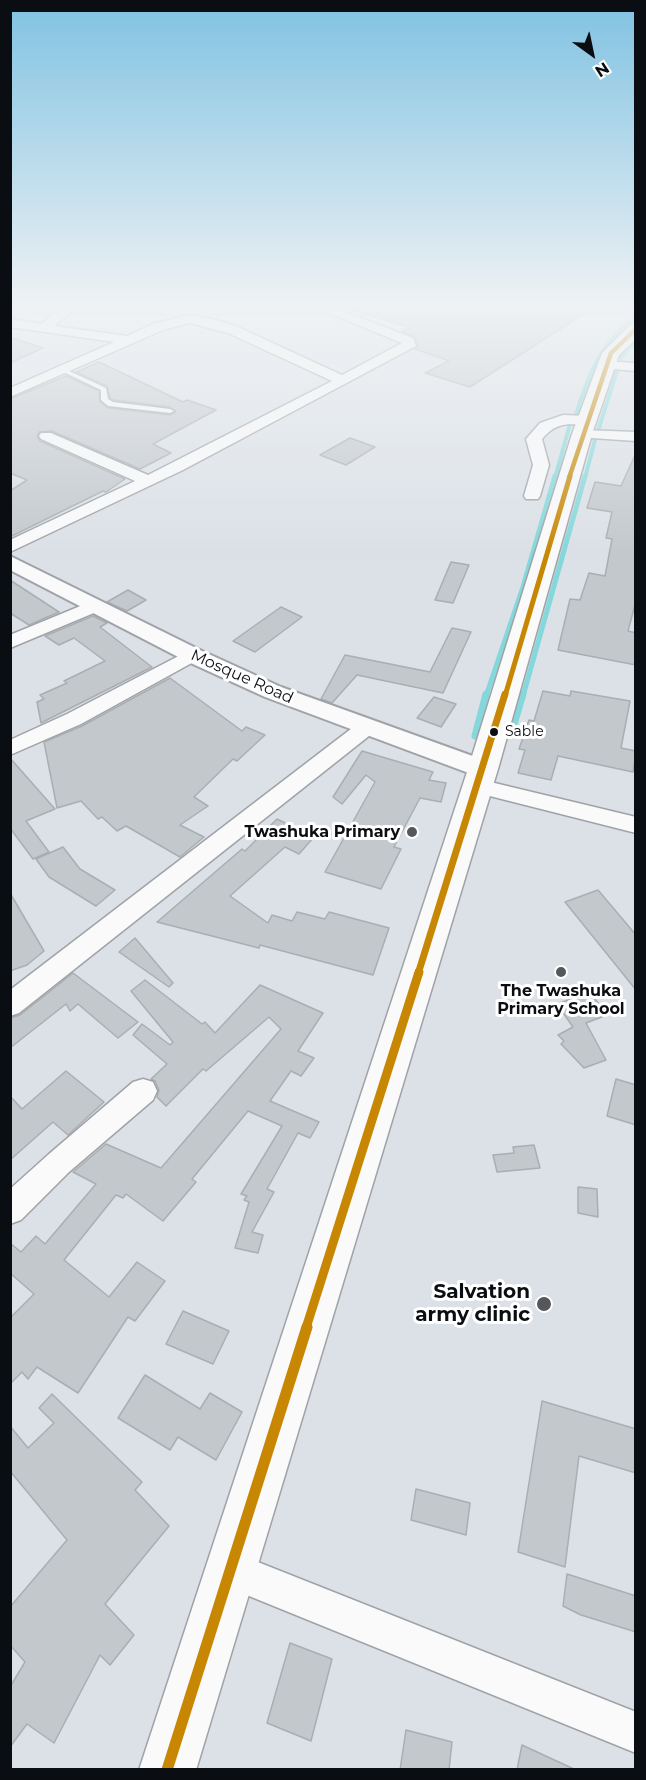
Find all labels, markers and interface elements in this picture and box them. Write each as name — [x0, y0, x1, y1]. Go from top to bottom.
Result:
north arrow — [562, 24, 622, 84]
text: N — [591, 58, 613, 81]
street label: Mosque Road — [188, 646, 296, 708]
place label: Sable — [505, 724, 544, 740]
marker: Sable — [488, 726, 500, 738]
place label: Twashuka Primary — [245, 822, 400, 842]
marker: Twashuka Primary — [405, 825, 419, 839]
marker: The Twashuka Primary School — [554, 965, 568, 979]
place label: The Twashuka Primary School — [497, 981, 625, 1019]
place label: Salvation army clinic — [415, 1280, 530, 1327]
marker: Salvation army clinic — [535, 1295, 553, 1313]

